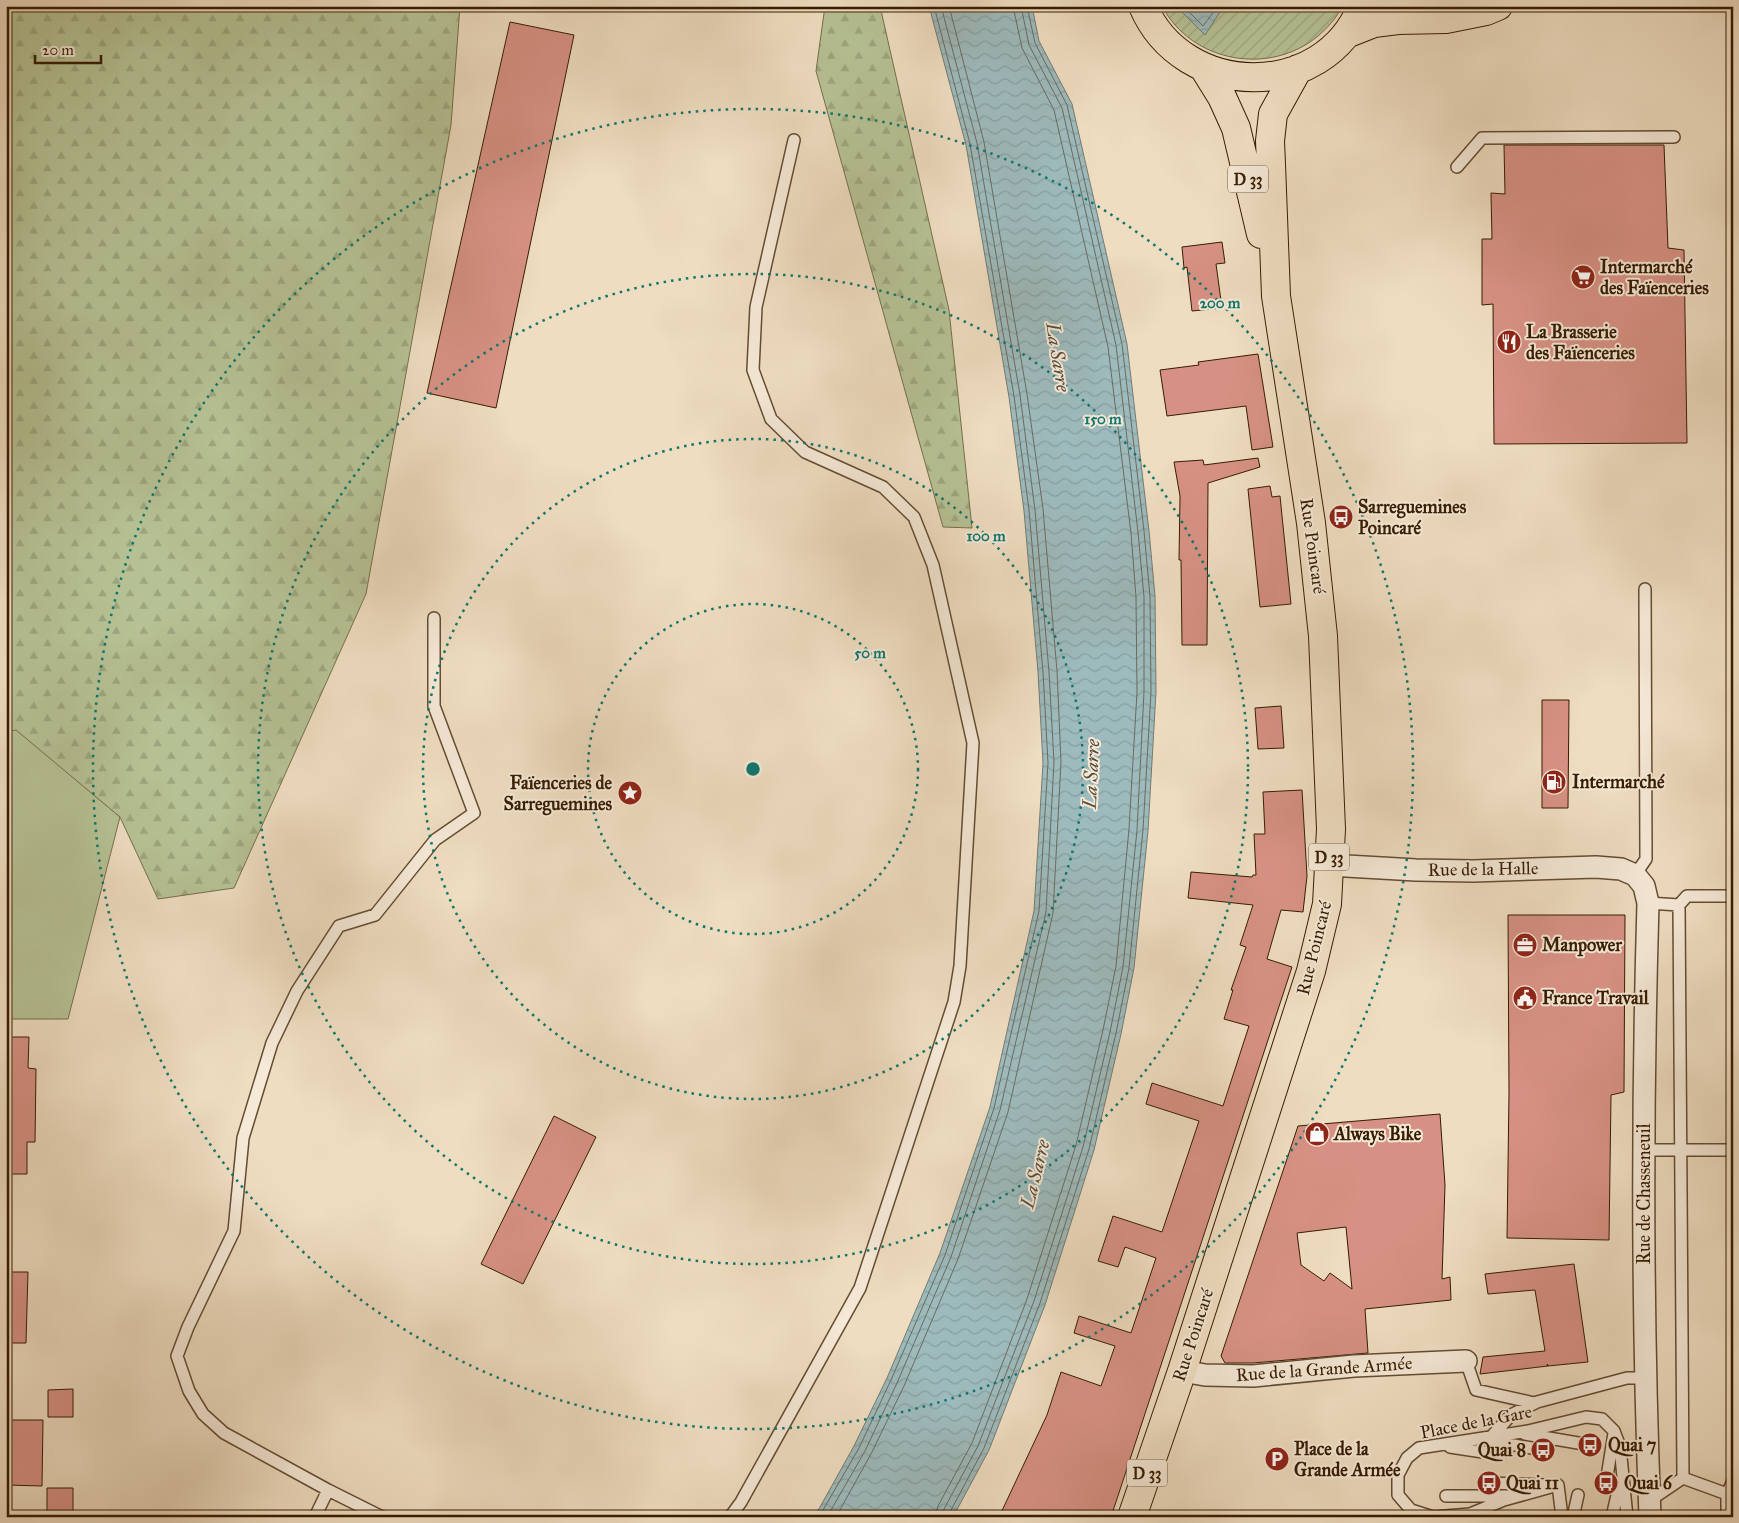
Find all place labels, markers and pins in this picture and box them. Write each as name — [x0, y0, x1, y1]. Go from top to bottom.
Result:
place label: Intermarché des Faïenceries — [1600, 256, 1709, 299]
supermarket icon: Intermarché des Faïenceries — [1570, 264, 1596, 290]
place label: La Brasserie des Faïenceries — [1526, 321, 1635, 364]
restaurant icon: La Brasserie des Faïenceries — [1496, 329, 1522, 355]
place label: Sarreguemines Poincaré — [1358, 496, 1467, 539]
bus stop icon: Sarreguemines Poincaré — [1328, 504, 1354, 530]
centre of rings — [744, 760, 762, 778]
fuel station icon: Intermarché — [1541, 769, 1567, 795]
place label: Intermarché — [1572, 771, 1665, 793]
place label: Faïenceries de Sarreguemines — [504, 772, 612, 816]
place icon: Faïenceries de Sarreguemines — [617, 780, 643, 806]
office icon: Manpower — [1512, 932, 1538, 958]
place label: Manpower — [1542, 934, 1623, 957]
public building icon: France Travail — [1512, 985, 1538, 1011]
place label: France Travail — [1542, 987, 1650, 1009]
shop icon: Always Bike — [1304, 1121, 1330, 1147]
place label: Always Bike — [1333, 1123, 1422, 1146]
bus stop icon: Quai 7 — [1577, 1432, 1603, 1458]
place label: Quai 7 — [1608, 1434, 1657, 1457]
bus stop icon: Quai 8 — [1530, 1437, 1556, 1463]
place label: Place de la Grande Armée — [1294, 1438, 1401, 1481]
place label: Quai 8 — [1478, 1439, 1526, 1462]
parking icon: Place de la Grande Armée — [1264, 1446, 1290, 1472]
bus stop icon: Quai 11 — [1476, 1470, 1502, 1496]
bus stop icon: Quai 6 — [1593, 1470, 1619, 1496]
place label: Quai 11 — [1506, 1472, 1559, 1495]
place label: Quai 6 — [1624, 1472, 1673, 1495]

